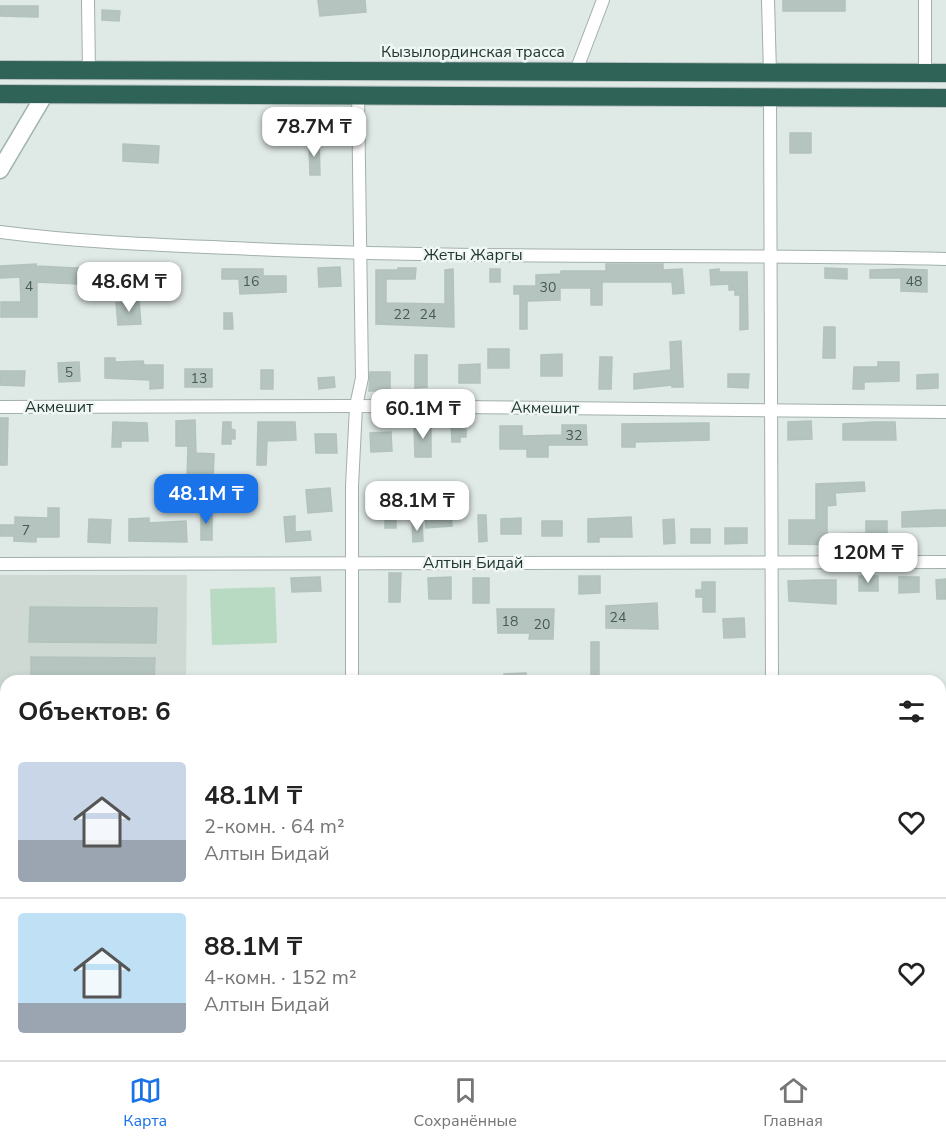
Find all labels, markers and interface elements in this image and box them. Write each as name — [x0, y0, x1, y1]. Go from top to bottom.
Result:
street label: Кызылординская трасса — [381, 41, 565, 63]
pin: 78.7M ₸ — [259, 107, 369, 158]
text: 78.7M ₸ — [276, 113, 352, 140]
street label: Жеты Жаргы — [423, 244, 523, 266]
pin: 48.6M ₸ — [74, 262, 184, 313]
text: 48.6M ₸ — [91, 268, 167, 295]
house number: 16 — [243, 272, 259, 291]
house number: 48 — [906, 272, 922, 291]
house number: 4 — [25, 277, 33, 296]
house number: 30 — [540, 278, 556, 297]
house number: 22 — [394, 305, 410, 324]
house number: 24 — [420, 305, 436, 324]
house number: 5 — [65, 363, 73, 382]
house number: 13 — [191, 369, 207, 388]
pin: 60.1M ₸ — [368, 389, 478, 440]
text: 60.1M ₸ — [385, 395, 461, 422]
street label: Акмешит — [25, 396, 94, 418]
street label: Акмешит — [511, 396, 580, 420]
house number: 32 — [566, 426, 582, 445]
pin: 48.1M ₸ — [151, 474, 261, 525]
text: 48.1M ₸ — [168, 480, 244, 507]
pin: 88.1M ₸ — [362, 481, 472, 532]
text: 88.1M ₸ — [379, 487, 455, 514]
house number: 7 — [22, 521, 30, 540]
pin: 120M ₸ — [819, 533, 917, 584]
text: 120M ₸ — [833, 539, 903, 566]
street label: Алтын Бидай — [423, 552, 523, 574]
house number: 24 — [610, 608, 626, 627]
house number: 18 — [502, 612, 518, 631]
house number: 20 — [534, 615, 550, 634]
text: Объектов: 6 — [18, 694, 171, 729]
icon: filters — [895, 695, 928, 728]
text: 48.1M ₸ — [204, 778, 302, 813]
icon: home — [66, 786, 138, 858]
icon: heart — [895, 806, 928, 839]
text: 2-комн. · 64 m² — [204, 813, 345, 840]
text: Алтын Бидай — [204, 840, 330, 867]
text: 88.1M ₸ — [204, 929, 302, 964]
icon: home — [66, 937, 138, 1009]
icon: heart — [895, 957, 928, 990]
text: 4-комн. · 152 m² — [204, 964, 357, 991]
text: Алтын Бидай — [204, 991, 330, 1018]
tab: Карта — [123, 1074, 167, 1132]
tab: Сохранённые — [414, 1074, 517, 1132]
tab: Главная — [763, 1074, 823, 1132]

